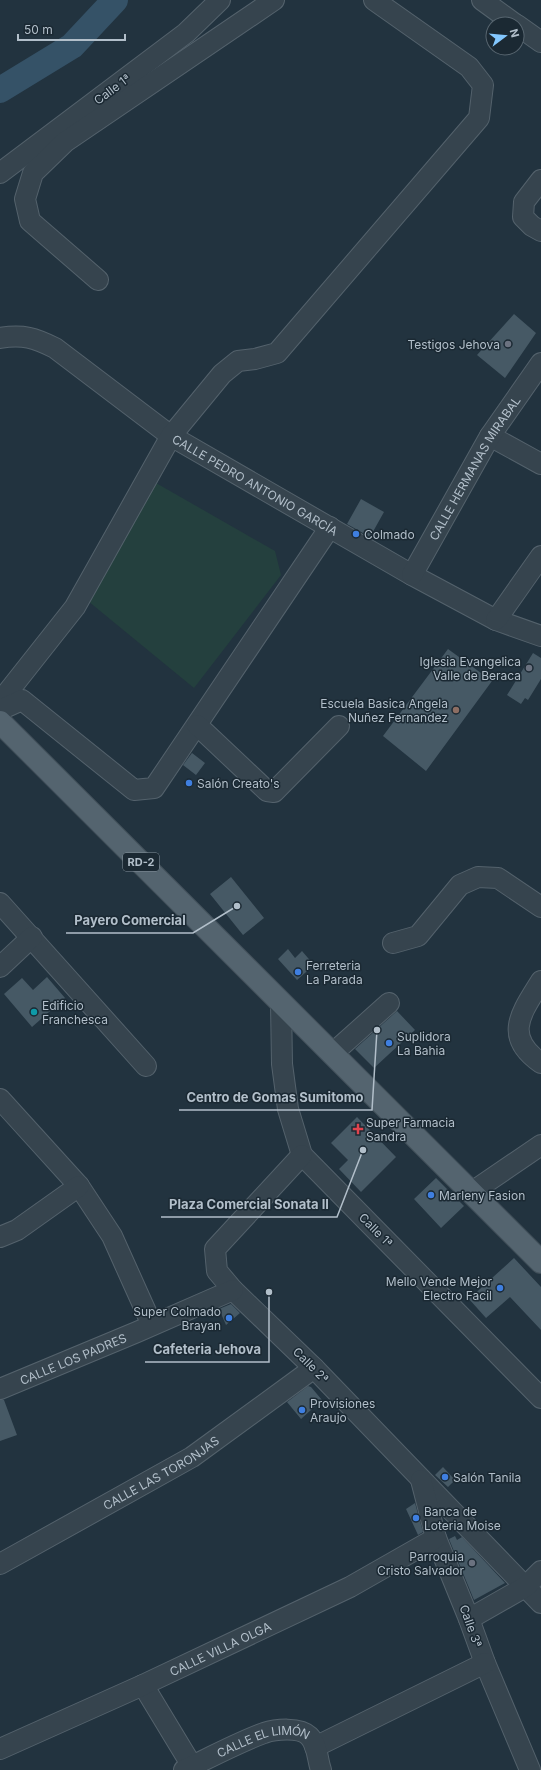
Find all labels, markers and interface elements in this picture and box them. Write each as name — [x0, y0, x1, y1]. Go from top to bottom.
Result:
scale bar — [18, 16, 125, 42]
north arrow — [485, 16, 525, 56]
text: 50 m — [24, 22, 53, 37]
text: N — [507, 27, 522, 39]
street label: Calle 1ª — [91, 70, 133, 108]
place label: Testigos Jehova — [407, 337, 500, 352]
marker: Testigos Jehova — [503, 339, 513, 349]
street label: CALLE HERMANAS MIRABAL — [426, 393, 523, 543]
street label: CALLE PEDRO ANTONIO GARCÍA — [170, 431, 341, 538]
place label: Colmado — [364, 527, 415, 542]
marker: Colmado — [351, 529, 361, 539]
place label: Iglesia Evangelica Valle de Beraca — [420, 654, 521, 683]
marker: Iglesia Evangelica Valle de Beraca — [524, 663, 534, 673]
place label: Escuela Basica Angela Nuñez Fernandez — [320, 696, 448, 725]
marker: Escuela Basica Angela Nuñez Fernandez — [451, 705, 461, 715]
place label: Salón Creato's — [197, 776, 280, 791]
marker: Salón Creato's — [184, 778, 194, 788]
road number: RD-2 — [123, 853, 159, 871]
callout: Payero Comercial — [66, 908, 193, 933]
text: Payero Comercial — [74, 912, 186, 928]
place label: Ferreteria La Parada — [306, 958, 363, 987]
marker: Ferreteria La Parada — [293, 967, 303, 977]
place label: Edificio Franchesca — [42, 998, 108, 1027]
marker: Edificio Franchesca — [29, 1007, 39, 1017]
place label: Suplidora La Bahia — [397, 1029, 451, 1058]
marker: Suplidora La Bahia — [384, 1038, 394, 1048]
callout: Centro de Gomas Sumitomo — [179, 1085, 372, 1110]
text: Centro de Gomas Sumitomo — [186, 1089, 364, 1105]
place label: Super Farmacia Sandra — [366, 1115, 455, 1144]
marker: Super Farmacia Sandra — [353, 1124, 363, 1134]
place label: Marleny Fasion — [439, 1188, 525, 1203]
marker: Marleny Fasion — [426, 1190, 436, 1200]
callout: Plaza Comercial Sonata II — [161, 1192, 337, 1217]
text: Plaza Comercial Sonata II — [169, 1196, 329, 1212]
street label: Calle 1ª — [356, 1210, 396, 1250]
place label: Mello Vende Mejor Electro Facil — [386, 1274, 492, 1303]
marker: Mello Vende Mejor Electro Facil — [495, 1283, 505, 1293]
place label: Super Colmado Brayan — [133, 1304, 221, 1333]
marker: Super Colmado Brayan — [224, 1313, 234, 1323]
street label: CALLE LOS PADRES — [17, 1330, 129, 1387]
callout: Cafeteria Jehova — [145, 1337, 269, 1362]
text: Cafeteria Jehova — [153, 1341, 261, 1357]
street label: Calle 2ª — [290, 1344, 332, 1386]
place label: Provisiones Araujo — [310, 1396, 375, 1425]
marker: Provisiones Araujo — [297, 1405, 307, 1415]
street label: CALLE LAS TORONJAS — [100, 1432, 222, 1513]
place label: Salón Tanila — [453, 1470, 521, 1485]
marker: Salón Tanila — [440, 1472, 450, 1482]
place label: Banca de Loteria Moise — [424, 1504, 501, 1533]
marker: Banca de Loteria Moise — [411, 1513, 421, 1523]
place label: Parroquia Cristo Salvador — [377, 1549, 464, 1578]
marker: Parroquia Cristo Salvador — [467, 1558, 477, 1568]
street label: Calle 3ª — [456, 1603, 486, 1649]
street label: CALLE VILLA OLGA — [167, 1618, 273, 1679]
street label: CALLE EL LIMÓN — [214, 1722, 313, 1760]

